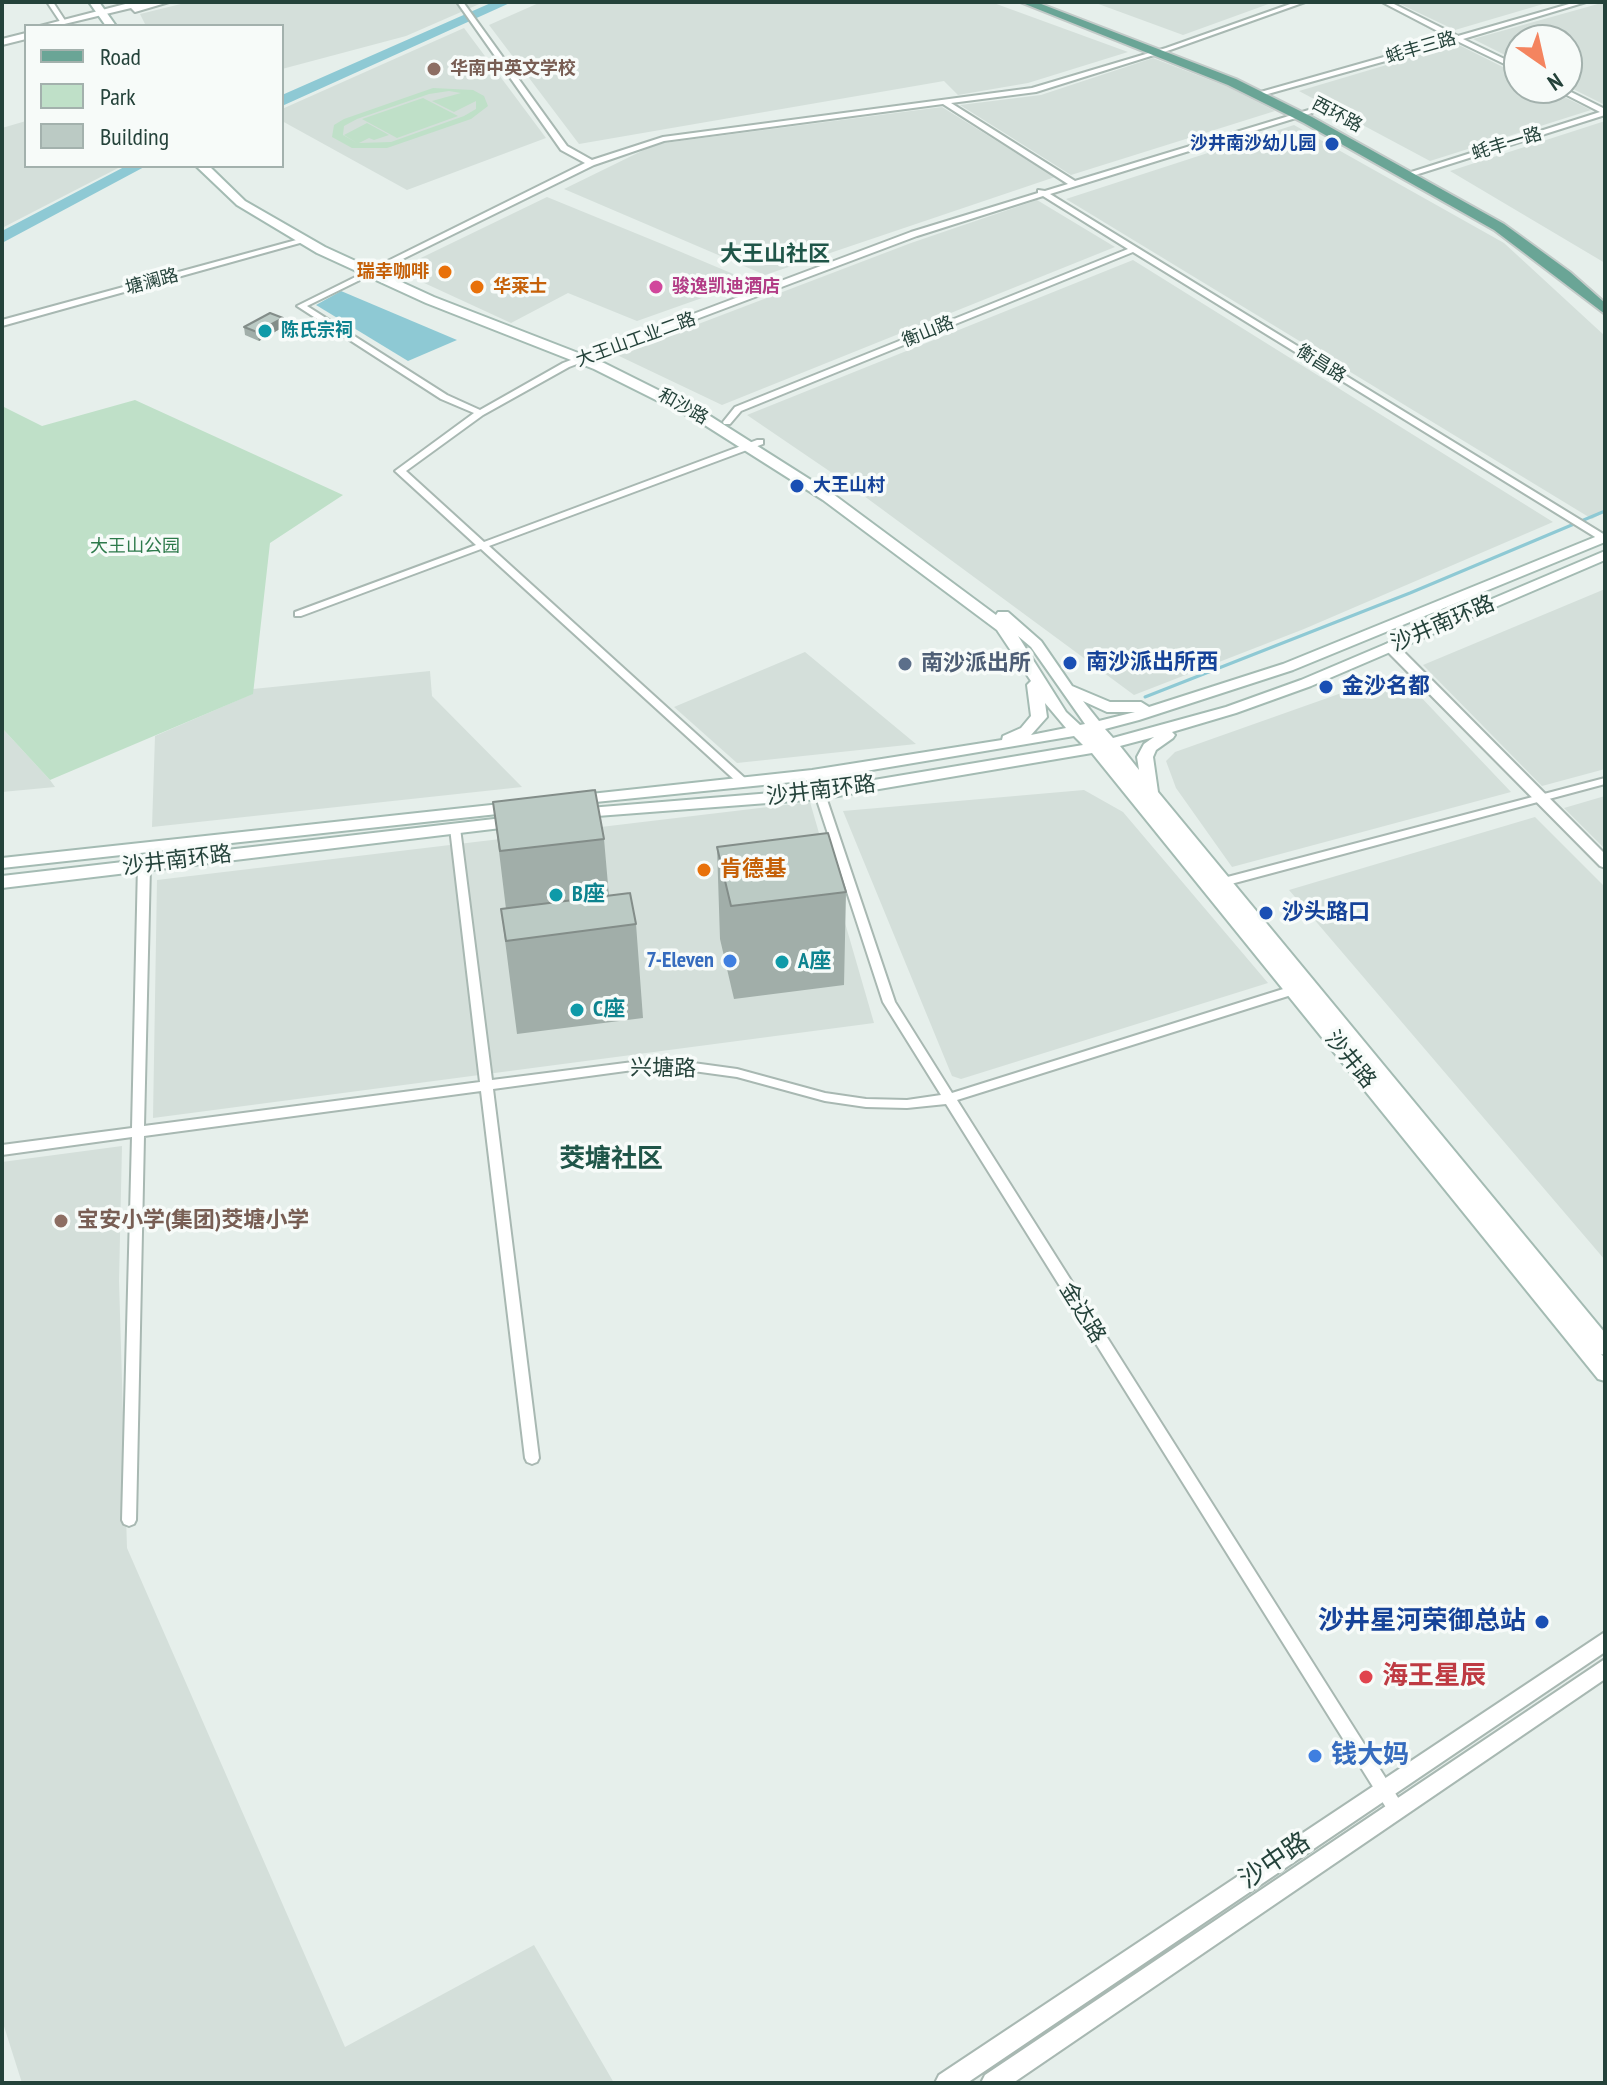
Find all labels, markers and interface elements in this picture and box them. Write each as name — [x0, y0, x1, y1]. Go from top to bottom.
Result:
legend — [24, 24, 284, 168]
north arrow — [1503, 24, 1583, 104]
street label: 蚝丰三路 — [1383, 28, 1459, 68]
text: Road — [100, 41, 141, 72]
place label: 华南中英文学校 — [450, 58, 576, 80]
marker: 华南中英文学校 — [425, 60, 443, 78]
text: N — [1543, 67, 1568, 97]
text: Park — [100, 81, 136, 112]
street label: 西环路 — [1308, 93, 1366, 137]
text: Building — [100, 121, 169, 152]
street label: 蚝丰一路 — [1469, 123, 1545, 165]
place label: 沙井南沙幼儿园 — [1190, 133, 1316, 155]
marker: 沙井南沙幼儿园 — [1323, 135, 1341, 153]
district label: 大王山社区 — [720, 242, 830, 268]
place label: 瑞幸咖啡 — [357, 261, 429, 283]
marker: 瑞幸咖啡 — [436, 263, 454, 281]
street label: 塘澜路 — [123, 265, 181, 299]
place label: 华莱士 — [493, 276, 547, 298]
place label: 骏逸凯迪酒店 — [672, 276, 780, 298]
marker: 华莱士 — [468, 278, 486, 296]
marker: 骏逸凯迪酒店 — [647, 278, 665, 296]
street label: 大王山工业二路 — [573, 308, 699, 372]
street label: 衡山路 — [899, 312, 957, 352]
place label: 陈氏宗祠 — [281, 320, 353, 342]
marker: 陈氏宗祠 — [256, 322, 274, 340]
street label: 衡昌路 — [1292, 341, 1350, 387]
street label: 和沙路 — [654, 384, 712, 430]
place label: 大王山村 — [813, 475, 885, 497]
marker: 大王山村 — [788, 477, 806, 495]
park label: 大王山公园 — [90, 536, 180, 558]
street label: 沙井南环路 — [1387, 590, 1499, 658]
place label: 南沙派出所西 — [1086, 650, 1218, 676]
place label: 南沙派出所 — [921, 651, 1031, 677]
marker: 南沙派出所西 — [1061, 654, 1079, 672]
marker: 南沙派出所 — [896, 655, 914, 673]
place label: 金沙名都 — [1342, 674, 1430, 700]
marker: 金沙名都 — [1317, 678, 1335, 696]
street label: 沙井南环路 — [765, 771, 877, 811]
street label: 沙井南环路 — [121, 841, 233, 881]
place label: 肯德基 — [720, 857, 786, 883]
marker: 肯德基 — [695, 861, 713, 879]
place label: B座 — [572, 882, 605, 908]
marker: B座 — [547, 886, 565, 904]
place label: 沙头路口 — [1282, 900, 1370, 926]
marker: 沙头路口 — [1257, 904, 1275, 922]
place label: 7-Eleven — [646, 948, 714, 974]
place label: A座 — [798, 949, 831, 975]
marker: 7-Eleven — [721, 952, 739, 970]
marker: A座 — [773, 953, 791, 971]
place label: C座 — [593, 997, 625, 1023]
marker: C座 — [568, 1001, 586, 1019]
street label: 沙井路 — [1319, 1026, 1381, 1094]
street label: 兴塘路 — [630, 1055, 696, 1083]
district label: 茭塘社区 — [559, 1144, 663, 1176]
place label: 宝安小学(集团)茭塘小学 — [77, 1208, 309, 1234]
marker: 宝安小学(集团)茭塘小学 — [52, 1212, 70, 1230]
street label: 金达路 — [1053, 1278, 1111, 1348]
place label: 沙井星河荣御总站 — [1318, 1606, 1526, 1638]
marker: 沙井星河荣御总站 — [1533, 1613, 1551, 1631]
place label: 海王星辰 — [1382, 1661, 1486, 1693]
marker: 海王星辰 — [1357, 1668, 1375, 1686]
place label: 钱大妈 — [1331, 1740, 1409, 1772]
marker: 钱大妈 — [1306, 1747, 1324, 1765]
street label: 沙中路 — [1234, 1826, 1316, 1896]

